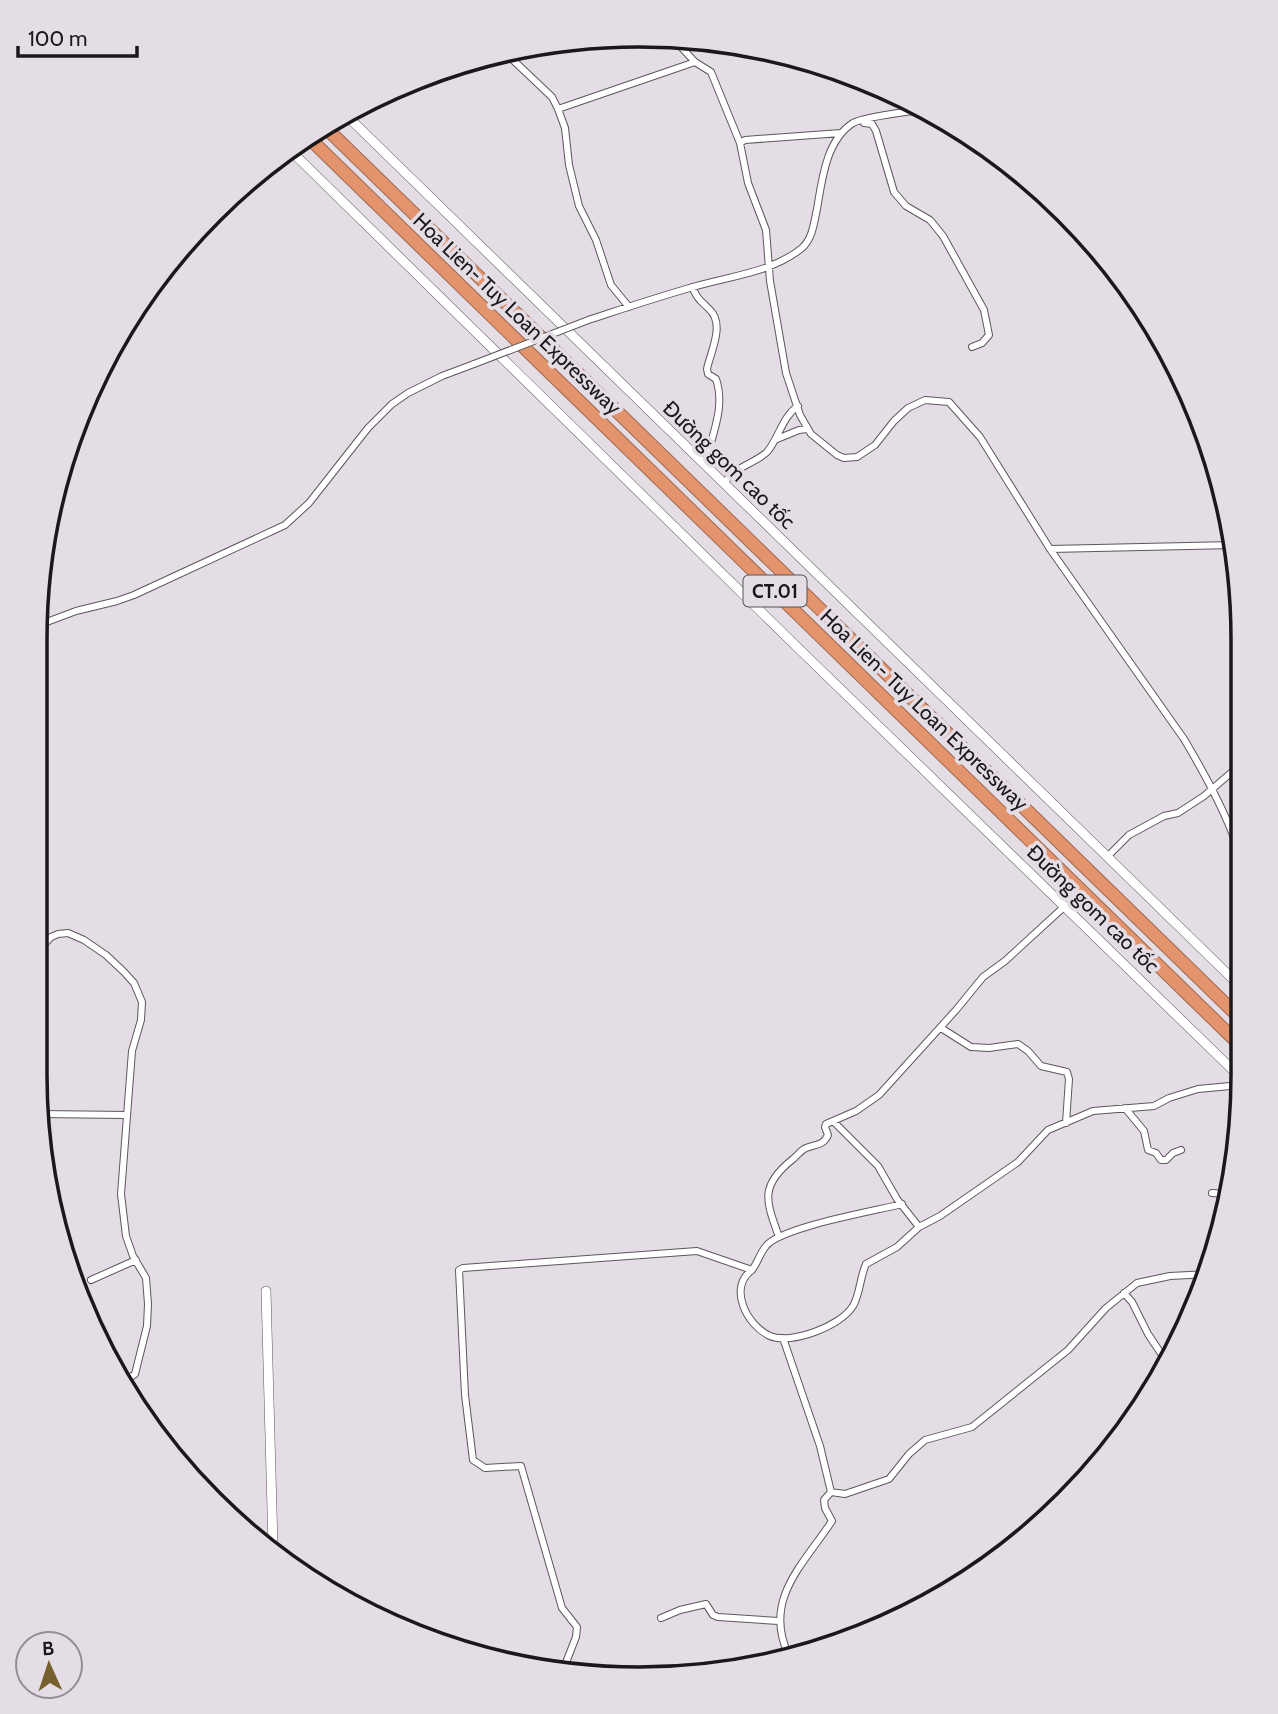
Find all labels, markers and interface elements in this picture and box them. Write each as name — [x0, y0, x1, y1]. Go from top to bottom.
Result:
scale bar — [18, 14, 136, 58]
text: 100 m — [28, 26, 87, 51]
street label: Hoa Lien- Tuy Loan Expressway — [408, 208, 627, 420]
street label: Đường gom cao tốc — [658, 395, 801, 534]
road number: CT.01 — [744, 576, 806, 606]
street label: Hoa Lien- Tuy Loan Expressway — [815, 604, 1034, 816]
street label: Đường gom cao tốc — [1022, 839, 1165, 978]
north arrow — [14, 1630, 84, 1700]
text: B — [42, 1637, 55, 1660]

